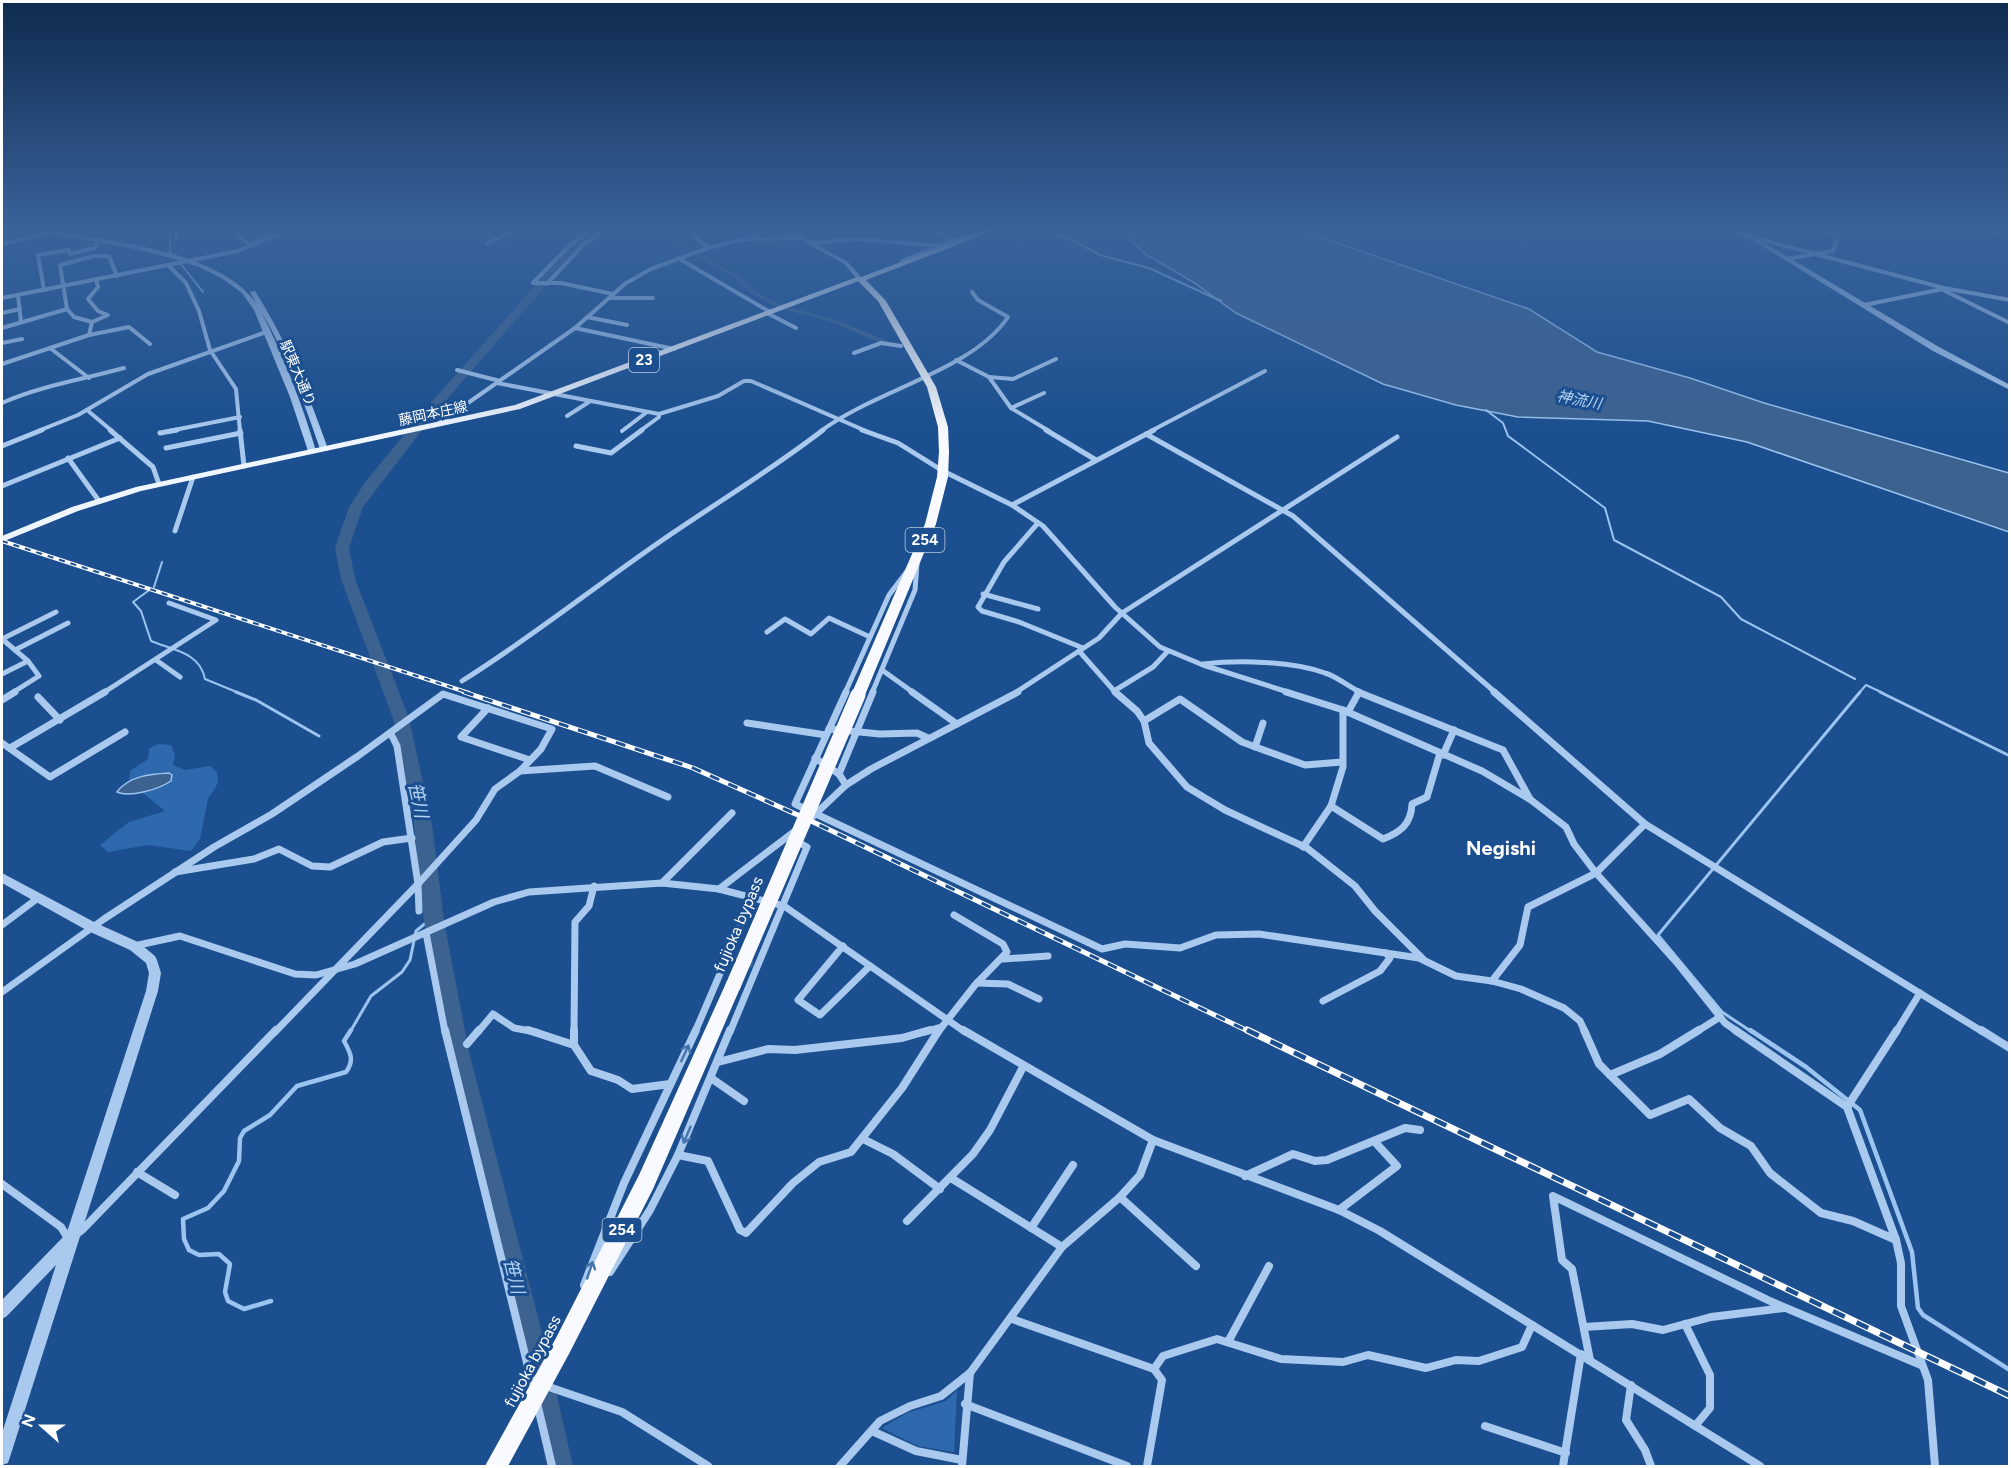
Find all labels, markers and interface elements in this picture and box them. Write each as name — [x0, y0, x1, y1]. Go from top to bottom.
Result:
street label: 駅東大通り — [276, 338, 319, 409]
road number: 23 — [629, 348, 659, 372]
water label: 神流川 — [1555, 387, 1605, 414]
street label: 藤岡本庄線 — [397, 398, 469, 429]
road number: 254 — [906, 528, 944, 552]
water label: 笹川 — [403, 780, 433, 822]
district label: Negishi — [1466, 836, 1536, 860]
street label: fujioka bypass — [710, 874, 767, 975]
one-way arrow — [679, 1044, 691, 1062]
one-way arrow — [681, 1125, 692, 1144]
road number: 254 — [602, 1218, 642, 1242]
water label: 笹川 — [499, 1256, 530, 1298]
one-way arrow — [585, 1261, 596, 1280]
street label: fujioka bypass — [500, 1312, 565, 1411]
north arrow — [12, 1396, 72, 1456]
text: N — [17, 1412, 40, 1430]

